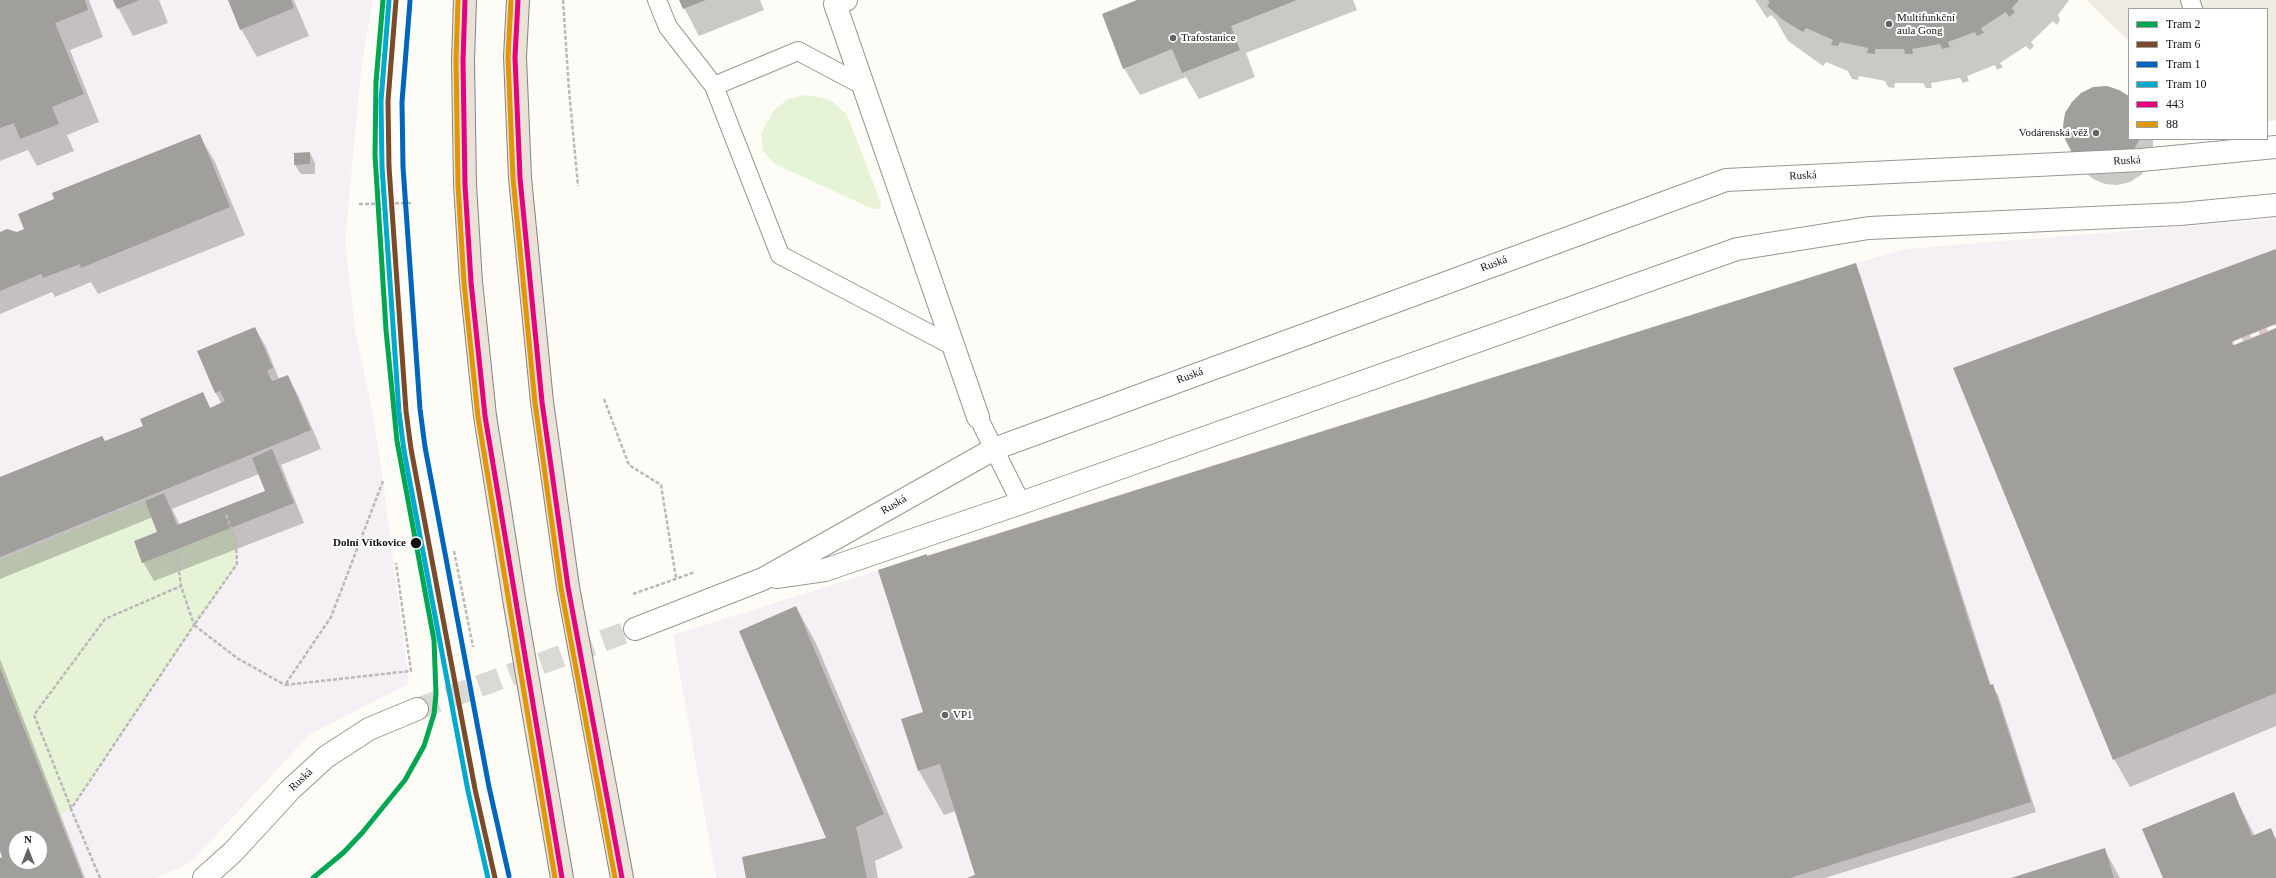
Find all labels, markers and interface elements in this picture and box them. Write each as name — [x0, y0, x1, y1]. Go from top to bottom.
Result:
legend — [2128, 8, 2268, 140]
place label: Multifunkční aula Gong — [1897, 11, 1955, 37]
text: Tram 2 — [2166, 17, 2201, 31]
marker: Multifunkční aula Gong — [1884, 19, 1894, 29]
place label: Trafostanice — [1181, 31, 1236, 45]
marker: Trafostanice — [1168, 33, 1178, 43]
text: Tram 6 — [2166, 37, 2201, 51]
text: Tram 1 — [2166, 57, 2201, 71]
text: Tram 10 — [2166, 77, 2207, 91]
text: 443 — [2166, 97, 2184, 111]
text: 88 — [2166, 117, 2178, 131]
place label: Vodárenská věž — [2019, 126, 2088, 140]
marker: Vodárenská věž — [2091, 128, 2101, 138]
street label: Ruská — [2113, 154, 2141, 168]
street label: Ruská — [1789, 169, 1817, 183]
street label: Ruská — [1479, 253, 1509, 275]
street label: Ruská — [1175, 365, 1205, 387]
street label: Ruská — [879, 492, 909, 518]
place label: Dolní Vítkovice — [333, 536, 406, 550]
marker: Dolní Vítkovice — [409, 536, 423, 550]
place label: VP1 — [953, 708, 973, 722]
marker: VP1 — [940, 710, 950, 720]
street label: Ruská — [286, 766, 316, 794]
north arrow — [8, 830, 48, 870]
text: N — [24, 833, 32, 845]

